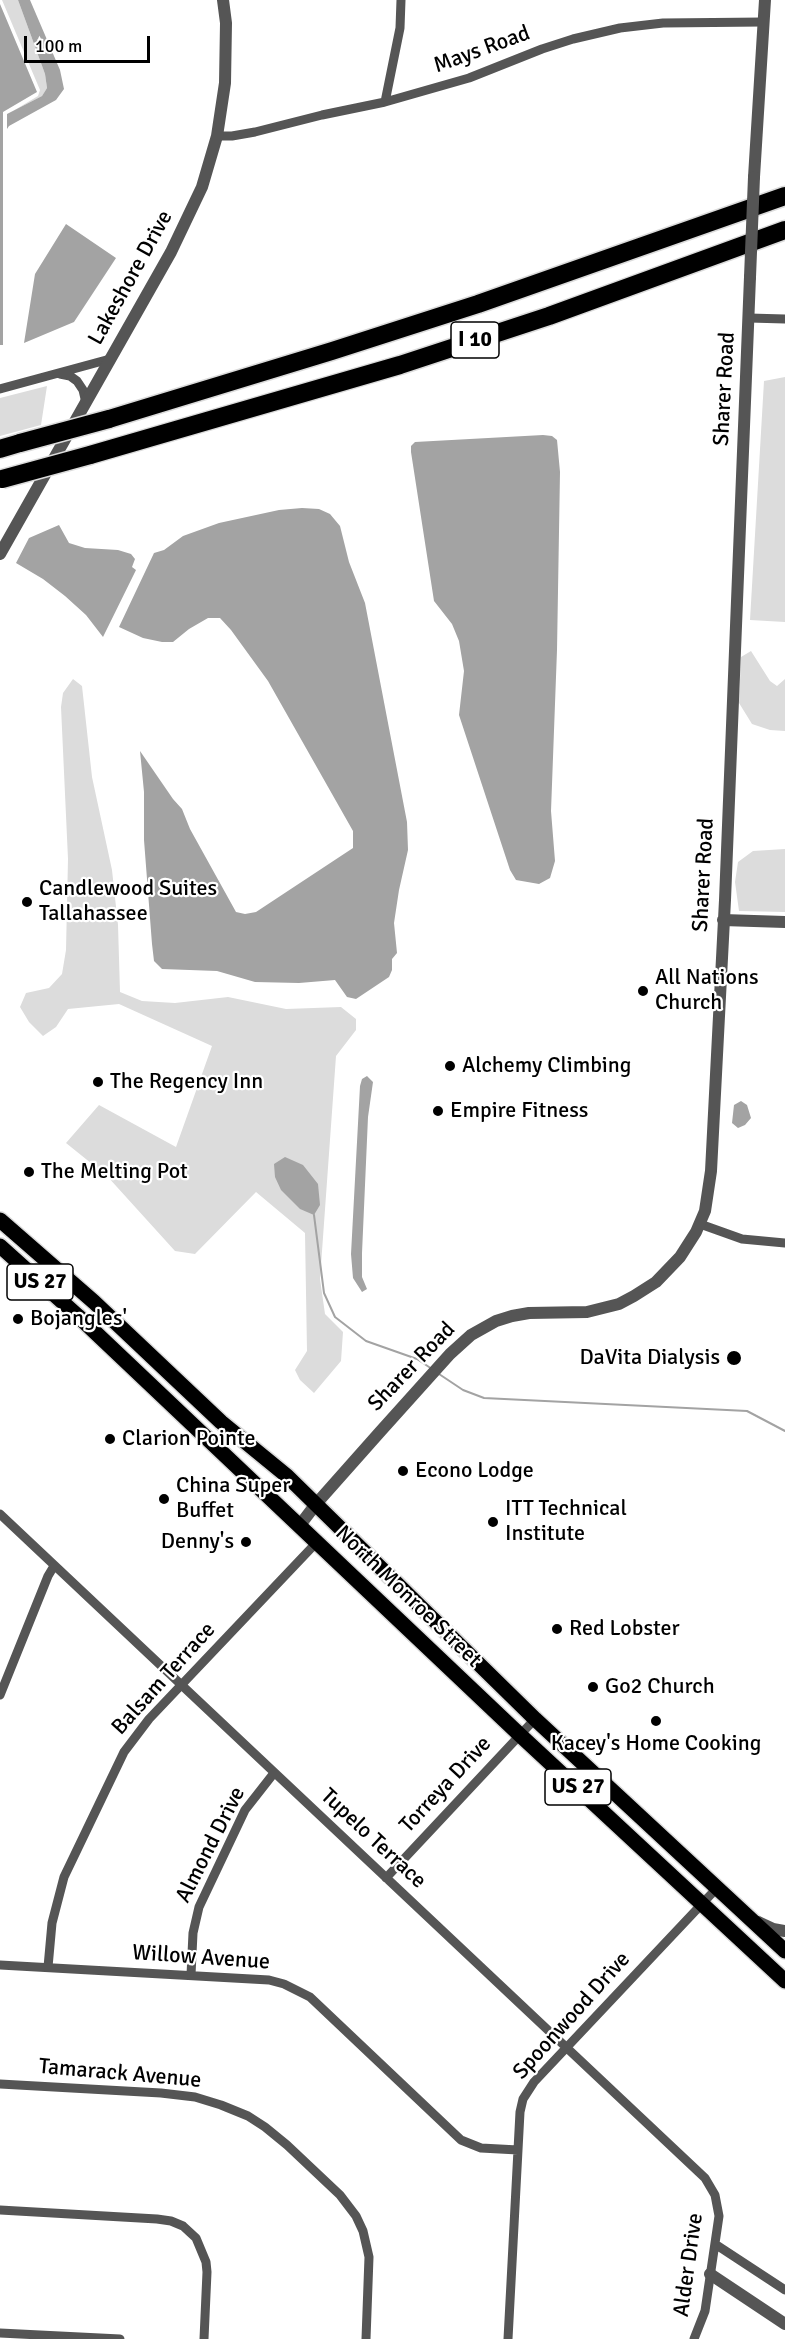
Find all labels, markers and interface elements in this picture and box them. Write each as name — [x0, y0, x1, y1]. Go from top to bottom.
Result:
street label: Mays Road — [430, 20, 534, 80]
scale bar — [27, 24, 153, 62]
text: 100 m — [35, 35, 82, 57]
street label: Lakeshore Drive — [83, 206, 179, 350]
road number: I 10 — [451, 322, 499, 358]
street label: Sharer Road — [709, 331, 741, 447]
street label: Sharer Road — [688, 817, 720, 933]
place label: Candlewood Suites Tallahassee — [39, 876, 217, 927]
marker: Candlewood Suites Tallahassee — [20, 895, 34, 909]
place label: All Nations Church — [655, 965, 759, 1016]
marker: All Nations Church — [636, 984, 650, 998]
place label: Alchemy Climbing — [462, 1053, 631, 1079]
marker: Alchemy Climbing — [443, 1059, 457, 1073]
place label: The Regency Inn — [110, 1069, 263, 1095]
marker: The Regency Inn — [91, 1075, 105, 1089]
place label: Empire Fitness — [450, 1098, 588, 1124]
marker: Empire Fitness — [431, 1104, 445, 1118]
place label: The Melting Pot — [41, 1159, 188, 1185]
marker: The Melting Pot — [22, 1165, 36, 1179]
road number: US 27 — [7, 1264, 73, 1300]
place label: Bojangles' — [30, 1306, 127, 1332]
marker: Bojangles' — [11, 1312, 25, 1326]
street label: Sharer Road — [363, 1317, 461, 1417]
place label: DaVita Dialysis — [580, 1345, 720, 1371]
marker: DaVita Dialysis — [725, 1349, 743, 1367]
place label: Clarion Pointe — [122, 1426, 255, 1452]
marker: Clarion Pointe — [103, 1432, 117, 1446]
place label: Econo Lodge — [415, 1458, 534, 1484]
marker: Econo Lodge — [396, 1464, 410, 1478]
place label: China Super Buffet — [176, 1473, 290, 1524]
marker: China Super Buffet — [157, 1492, 171, 1506]
place label: ITT Technical Institute — [505, 1496, 627, 1548]
marker: ITT Technical Institute — [486, 1515, 500, 1529]
street label: North Monroe Street — [329, 1520, 487, 1674]
place label: Denny's — [161, 1529, 234, 1555]
marker: Denny's — [239, 1535, 253, 1549]
place label: Red Lobster — [569, 1616, 680, 1642]
street label: Balsam Terrace — [107, 1617, 221, 1741]
marker: Red Lobster — [550, 1622, 564, 1636]
place label: Go2 Church — [605, 1674, 715, 1700]
marker: Go2 Church — [586, 1680, 600, 1694]
marker: Kacey's Home Cooking — [649, 1714, 663, 1728]
street label: Torreya Drive — [395, 1731, 497, 1839]
place label: Kacey's Home Cooking — [551, 1731, 761, 1757]
road number: US 27 — [545, 1769, 611, 1805]
street label: Almond Drive — [171, 1783, 251, 1907]
street label: Tupelo Terrace — [315, 1783, 431, 1895]
street label: Willow Avenue — [131, 1940, 271, 1976]
street label: Spoonwood Drive — [508, 1947, 636, 2085]
street label: Tamarack Avenue — [38, 2054, 202, 2094]
street label: Alder Drive — [669, 2211, 709, 2319]

